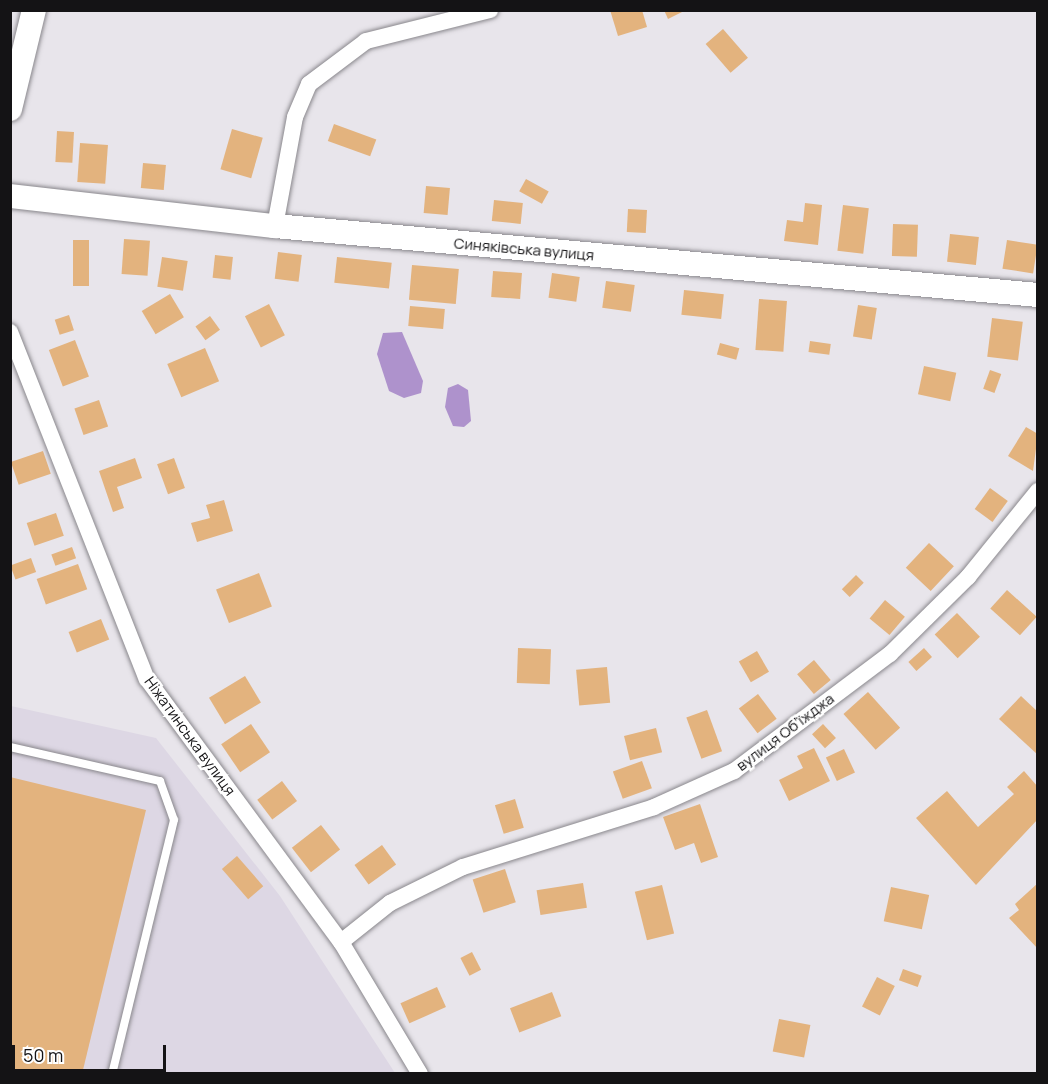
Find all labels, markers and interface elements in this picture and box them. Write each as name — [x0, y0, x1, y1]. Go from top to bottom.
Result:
street label: Синяківська вулиця — [453, 234, 595, 264]
street label: Ніжатинська вулиця — [141, 673, 239, 799]
street label: вулиця Обʼїжджа — [733, 689, 837, 775]
scale bar — [15, 1033, 170, 1071]
text: 50 m — [23, 1043, 63, 1067]

